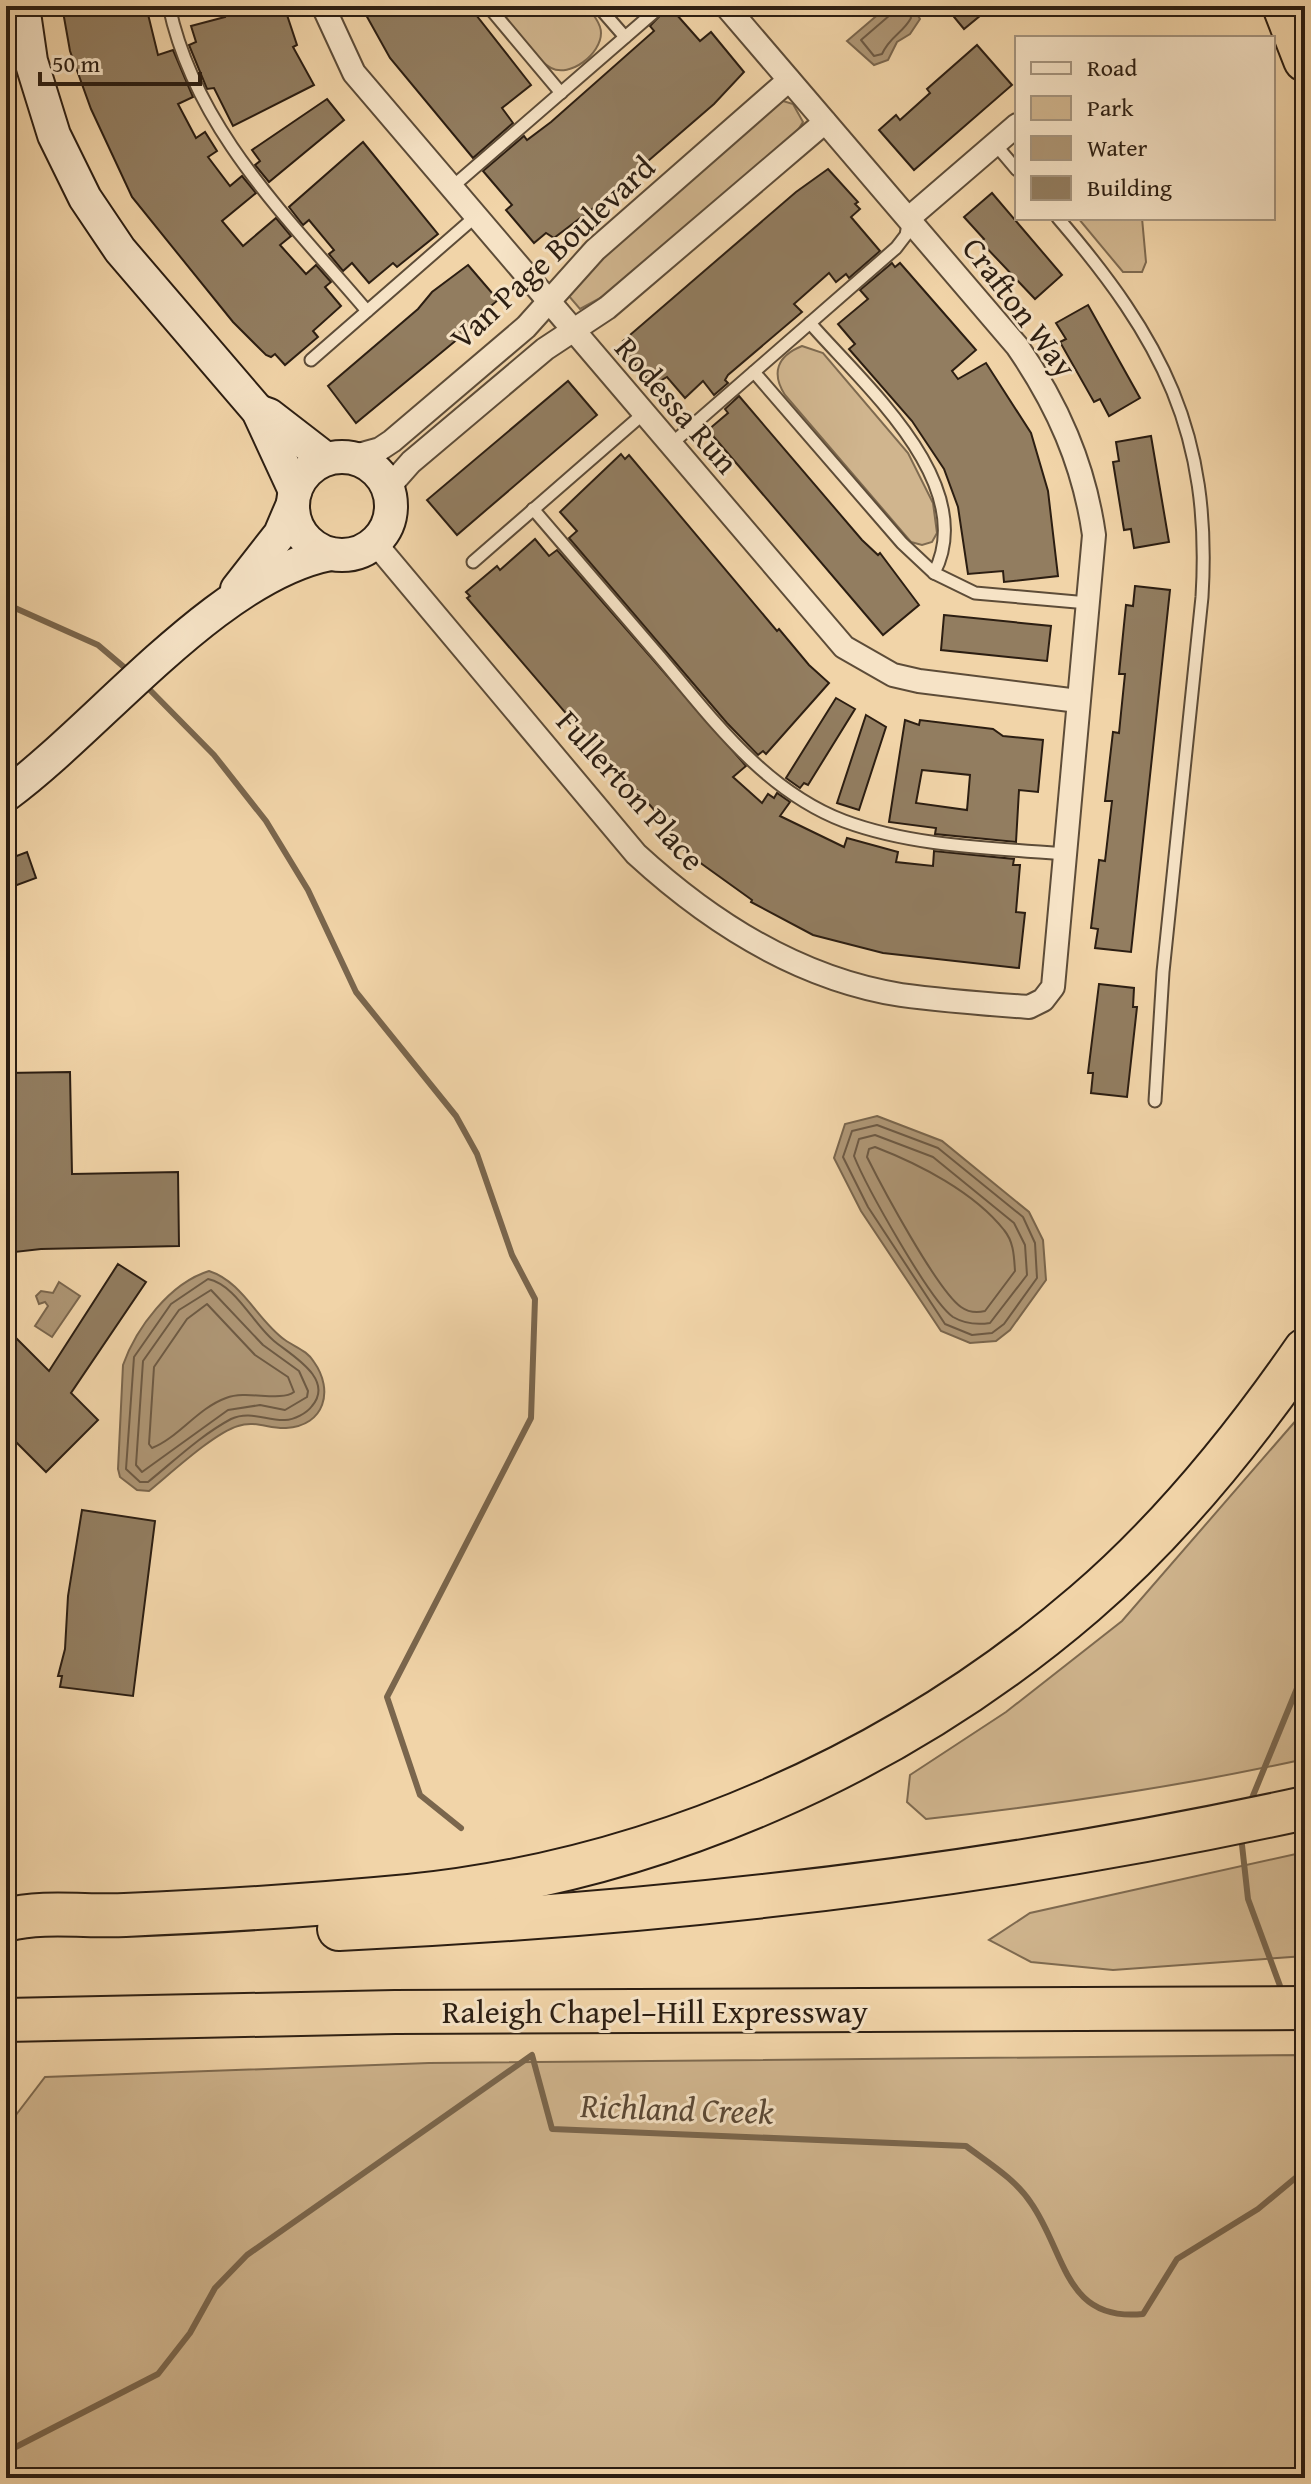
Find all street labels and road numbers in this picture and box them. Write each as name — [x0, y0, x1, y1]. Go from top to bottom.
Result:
street label: Van Page Boulevard — [439, 144, 665, 360]
street label: Crafton Way — [951, 227, 1089, 387]
street label: Rodessa Run — [604, 326, 750, 484]
street label: Fullerton Place — [546, 699, 716, 881]
street label: Raleigh Chapel–Hill Expressway — [442, 1988, 868, 2035]

